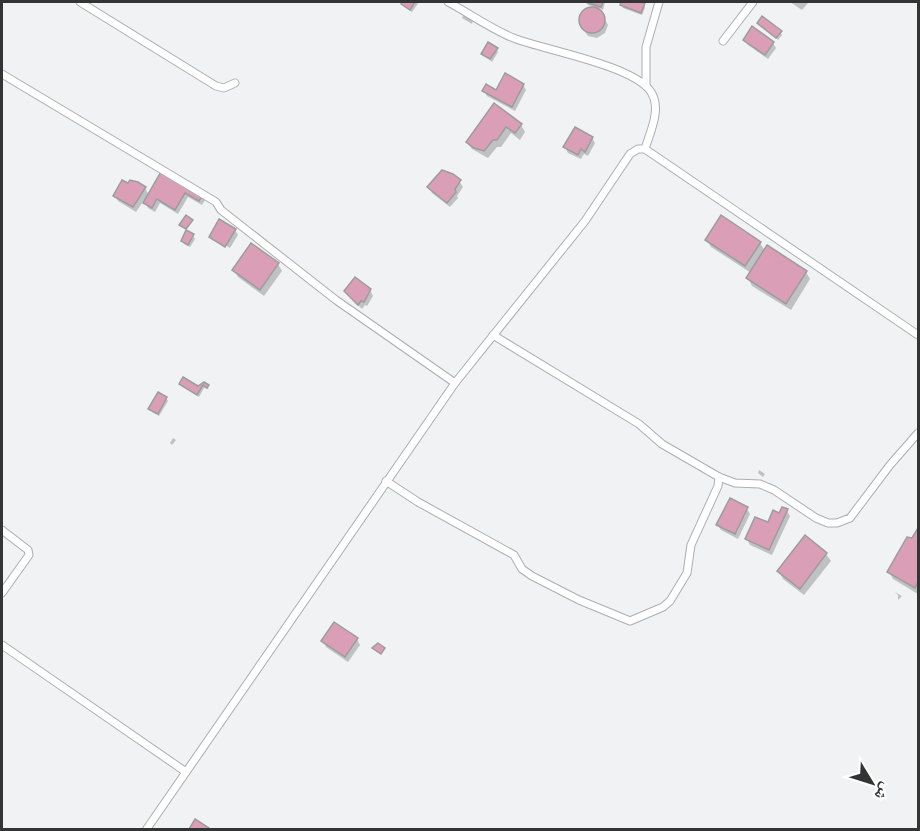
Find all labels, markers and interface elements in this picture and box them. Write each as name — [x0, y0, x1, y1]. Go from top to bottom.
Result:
north arrow — [842, 753, 902, 813]
text: ش — [871, 779, 897, 805]

